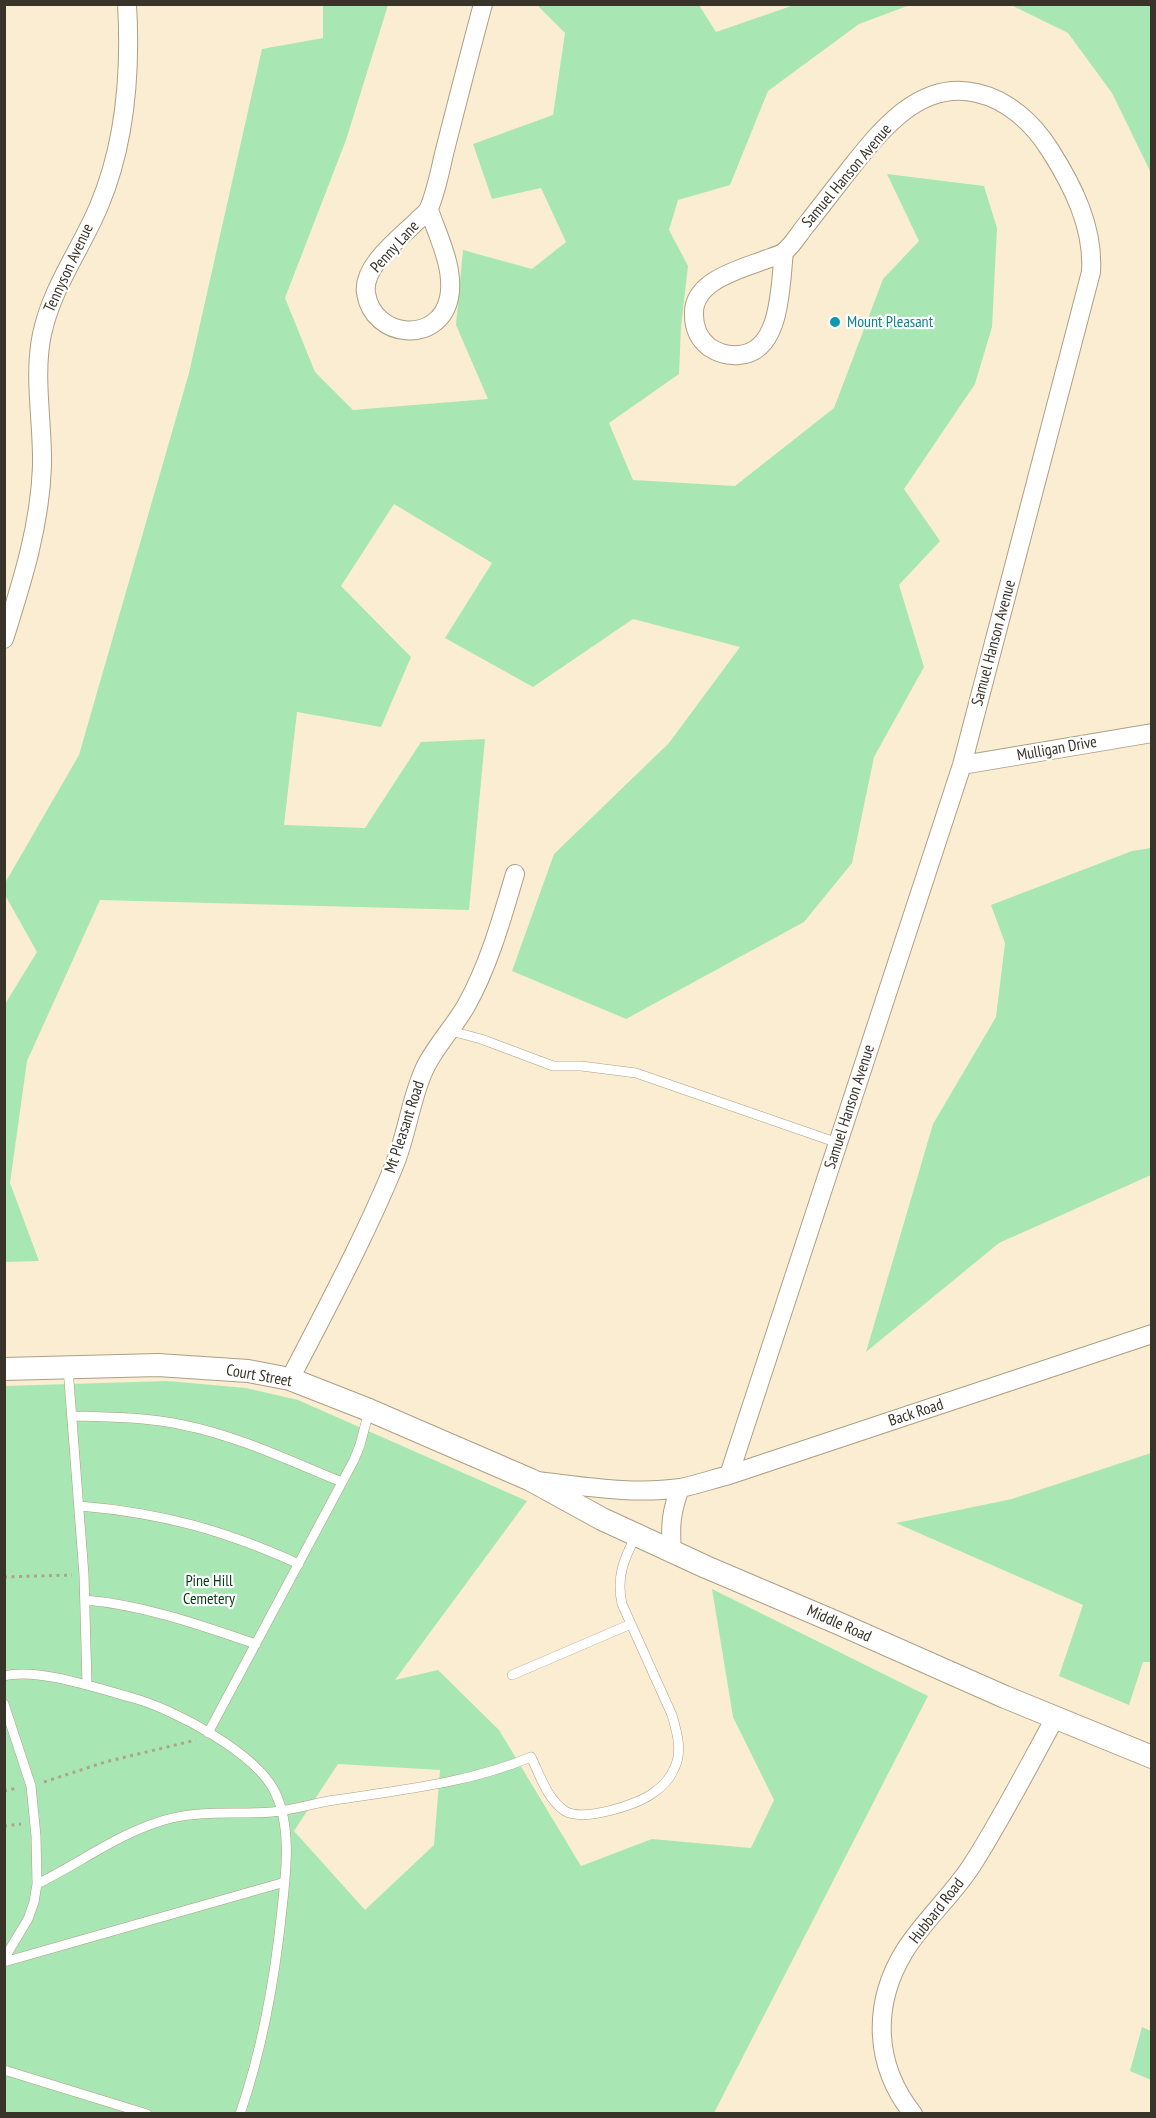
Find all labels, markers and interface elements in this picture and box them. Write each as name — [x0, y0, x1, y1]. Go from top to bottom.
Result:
street label: Samuel Hanson Avenue — [798, 120, 896, 232]
street label: Penny Lane — [367, 217, 423, 277]
street label: Tennyson Avenue — [40, 221, 98, 315]
place label: Mount Pleasant — [847, 312, 933, 332]
marker: Mount Pleasant — [828, 315, 842, 329]
street label: Samuel Hanson Avenue — [968, 578, 1020, 708]
street label: Mulligan Drive — [1016, 733, 1098, 765]
street label: Samuel Hanson Avenue — [821, 1042, 879, 1172]
street label: Mt Pleasant Road — [381, 1078, 429, 1176]
street label: Court Street — [225, 1361, 293, 1391]
street label: Back Road — [886, 1395, 946, 1431]
park label: Pine Hill Cemetery — [183, 1571, 235, 1609]
street label: Middle Road — [804, 1601, 874, 1647]
street label: Hubbard Road — [905, 1874, 969, 1948]

